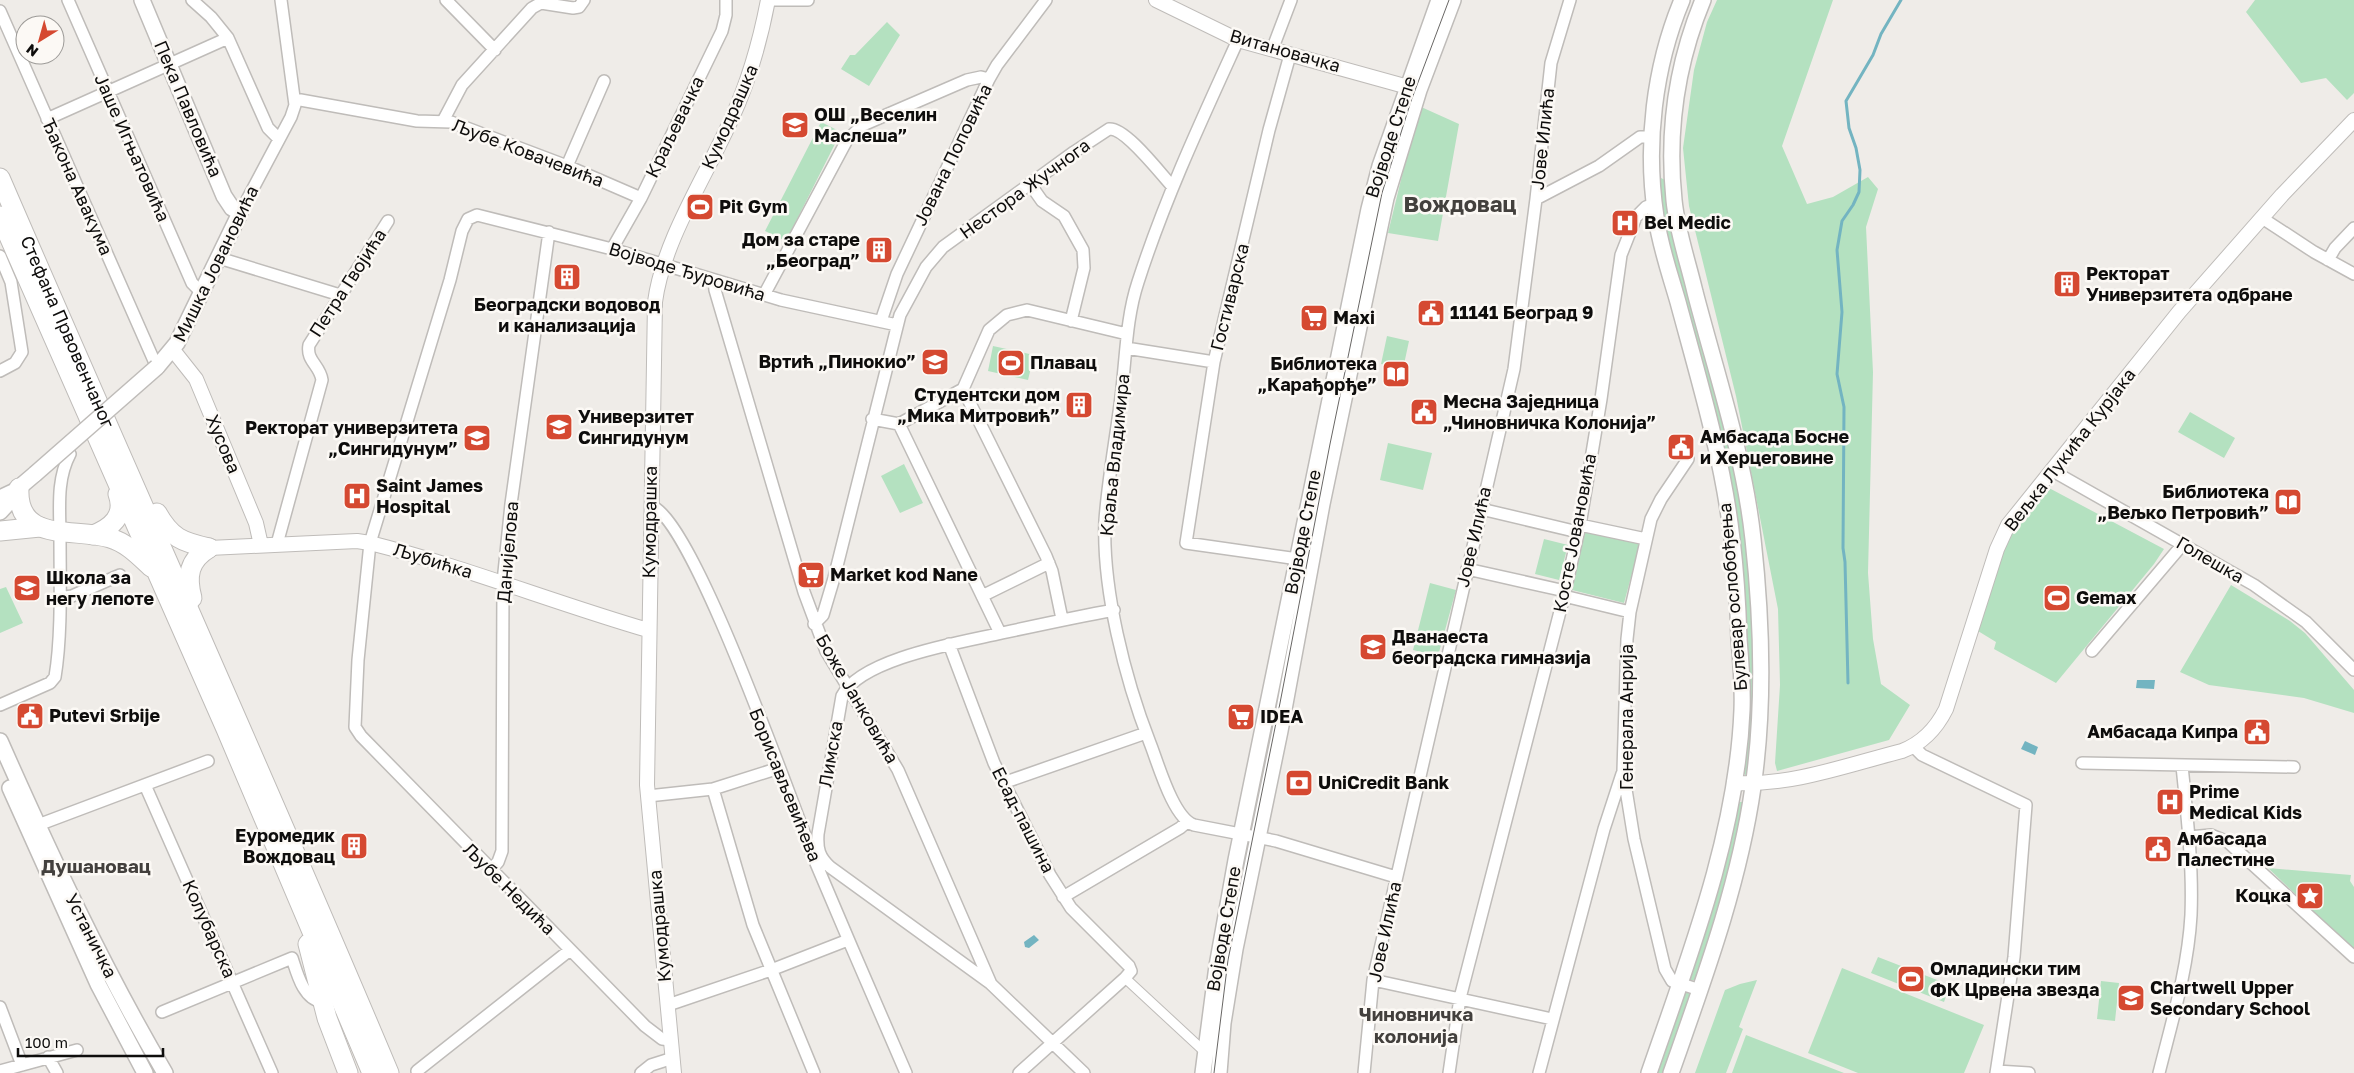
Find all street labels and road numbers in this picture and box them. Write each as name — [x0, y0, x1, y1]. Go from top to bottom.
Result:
street label: Витановачка — [1227, 24, 1343, 76]
street label: Пека Павловића — [150, 37, 228, 180]
street label: Кумодрашка — [696, 61, 762, 172]
street label: Јаше Игњатовића — [90, 70, 175, 225]
street label: Краљевачка — [640, 72, 708, 181]
street label: Војводе Степе — [1360, 73, 1420, 200]
street label: Јована Поповића — [908, 80, 996, 229]
street label: Јове Илића — [1526, 87, 1558, 191]
street label: Љубе Ковачевића — [450, 113, 607, 191]
street label: Ђакона Авакума — [38, 115, 118, 259]
street label: Нестора Жучнога — [955, 134, 1094, 243]
street label: Мишка Јовановића — [168, 182, 263, 345]
street label: Петра Гвојића — [304, 224, 390, 341]
street label: Стефана Првовенчаног — [16, 232, 120, 431]
street label: Војводе Ђуровића — [606, 237, 768, 305]
street label: Гостиварска — [1205, 241, 1253, 353]
street label: Вељка Лукића Курјака — [1999, 364, 2140, 535]
street label: Краља Владимира — [1095, 373, 1133, 537]
street label: Хусова — [202, 411, 246, 476]
street label: Косте Јовановића — [1548, 451, 1600, 614]
street label: Кумодрашка — [637, 466, 661, 578]
street label: Војводе Степе — [1279, 467, 1325, 596]
street label: Јове Илића — [1451, 484, 1495, 589]
street label: Данијелова — [492, 500, 522, 604]
street label: Булевар ослобођења — [1713, 502, 1751, 692]
street label: Голешка — [2173, 531, 2248, 587]
street label: Љубићка — [391, 538, 476, 582]
street label: Боже Јанковића — [812, 630, 904, 767]
street label: Генерала Анрија — [1615, 644, 1637, 790]
street label: Борисављевићева — [745, 705, 827, 865]
street label: Лимска — [813, 719, 847, 789]
street label: Есад-пашина — [988, 763, 1060, 876]
street label: Љубе Недића — [459, 838, 560, 939]
street label: Војводе Степе — [1201, 864, 1245, 993]
street label: Кумодрашка — [643, 869, 675, 983]
street label: Колубарска — [178, 876, 241, 981]
street label: Јове Илића — [1363, 879, 1405, 984]
street label: Устаничка — [61, 890, 123, 981]

